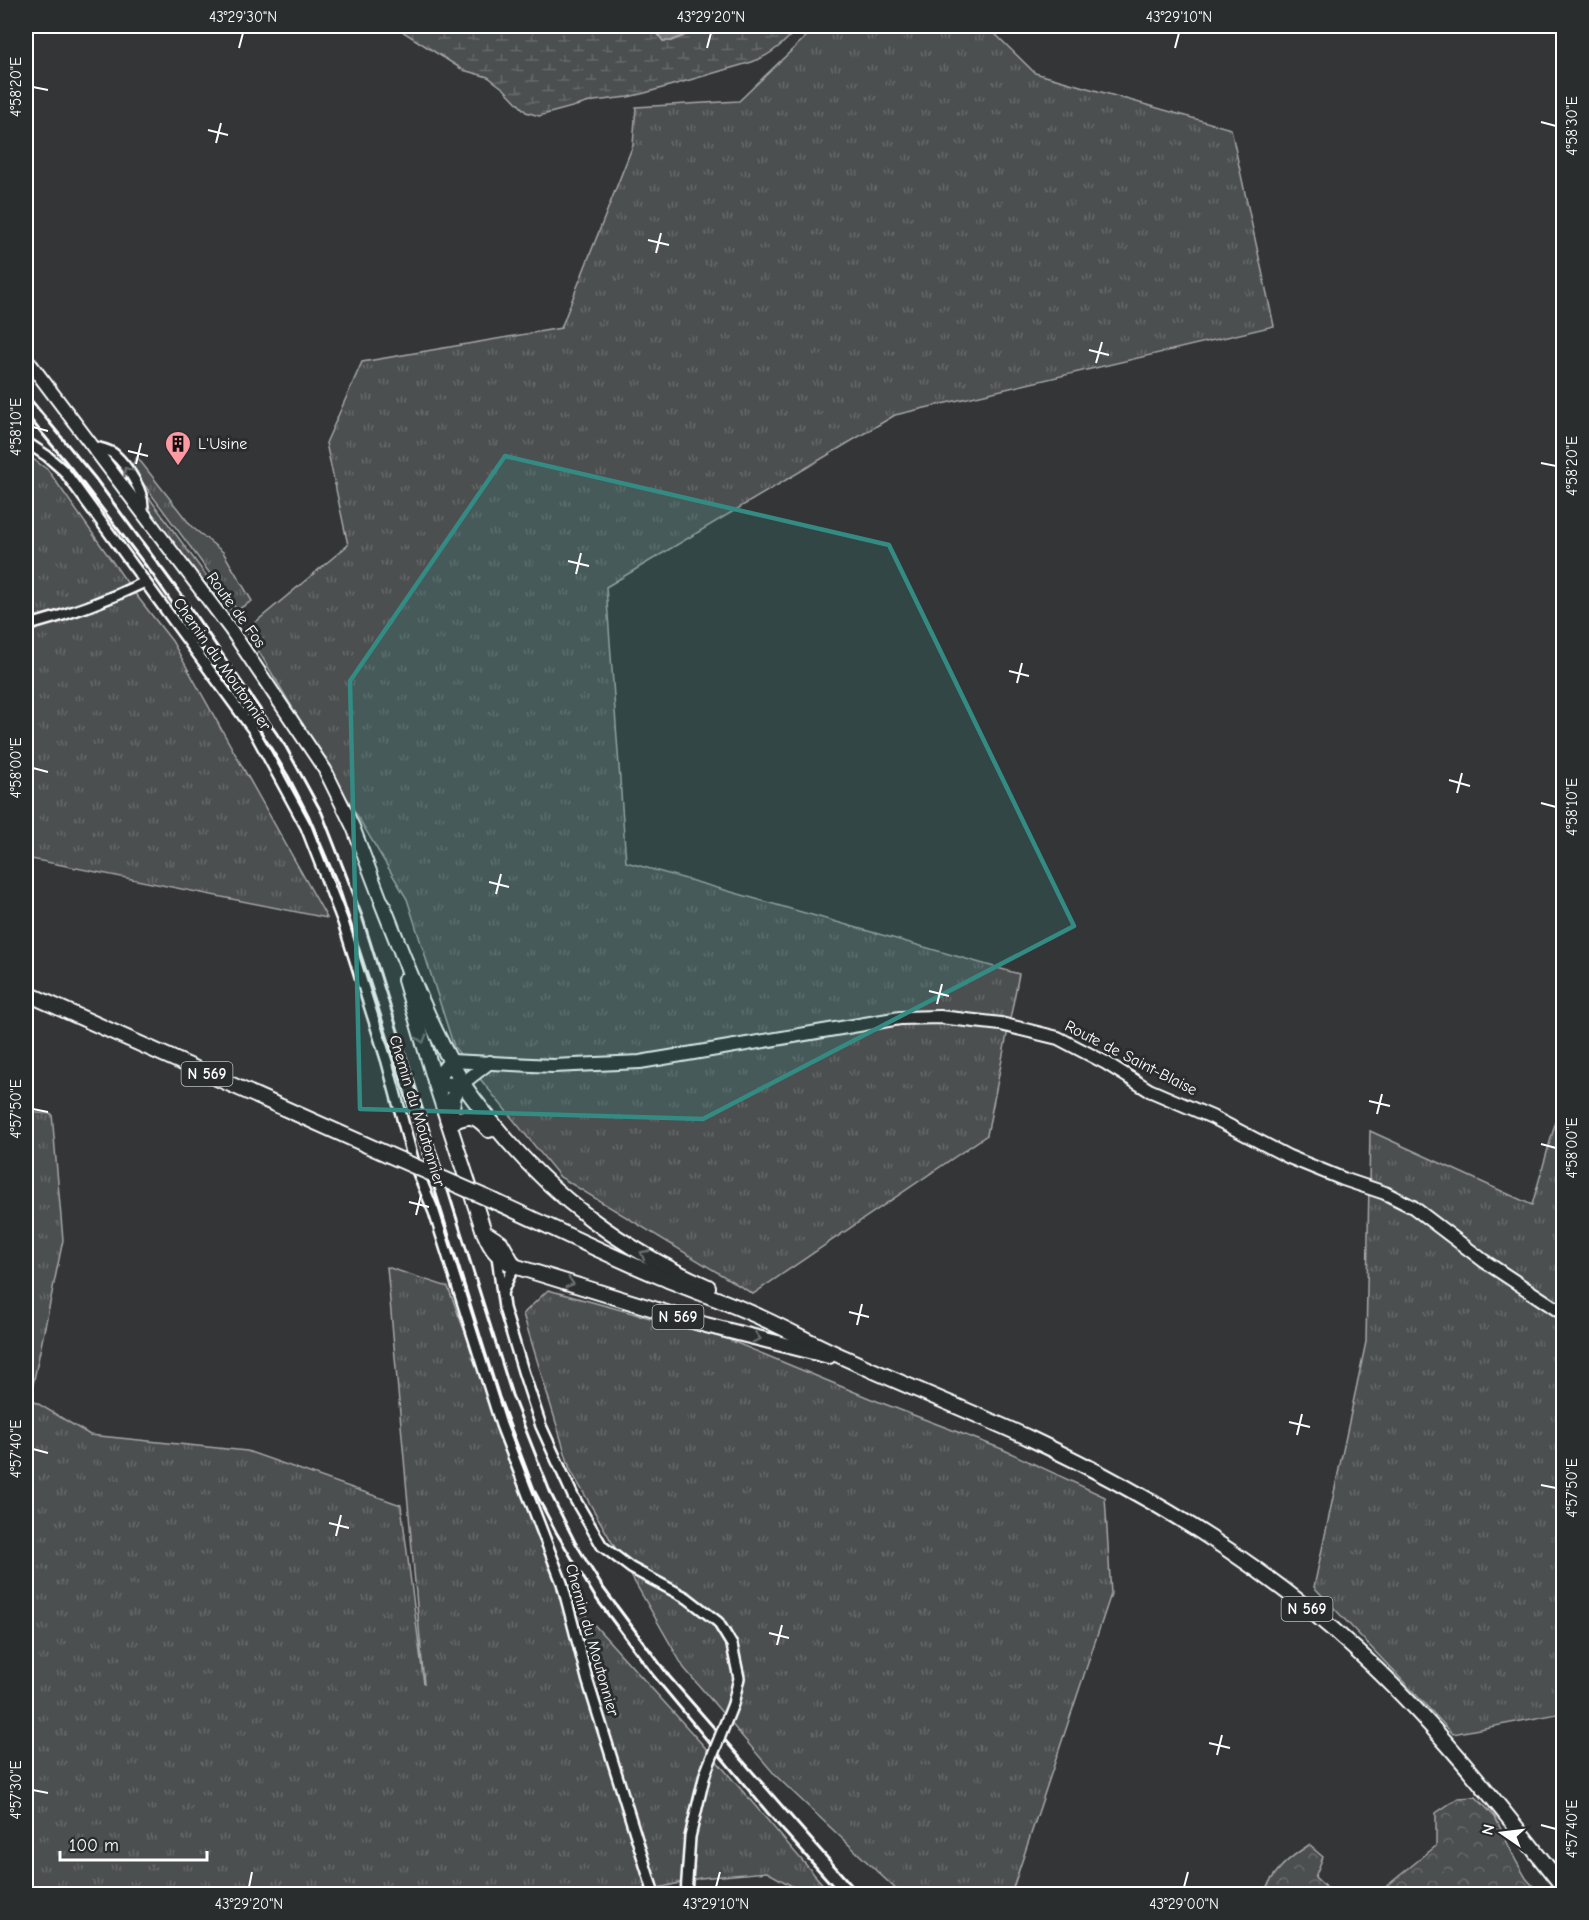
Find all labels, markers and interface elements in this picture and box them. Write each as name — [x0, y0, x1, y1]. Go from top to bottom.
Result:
text: 43°29'30"N — [209, 8, 277, 26]
text: 43°29'20"N — [677, 8, 745, 26]
text: 43°29'10"N — [1146, 8, 1212, 26]
text: 4°58'20"E — [7, 57, 25, 117]
text: 4°58'30"E — [1563, 96, 1581, 156]
text: 4°58'10"E — [7, 398, 25, 456]
building icon: L'Usine — [163, 429, 193, 467]
place label: L'Usine — [198, 435, 247, 453]
text: 4°58'20"E — [1563, 436, 1581, 496]
one-way arrow — [123, 467, 134, 478]
street label: Route de Fos — [203, 569, 270, 651]
street label: Chemin du Moutonnier — [169, 594, 275, 734]
text: 4°58'00"E — [7, 737, 25, 799]
text: 4°58'10"E — [1563, 778, 1581, 836]
street label: Route de Saint-Blaise — [1062, 1017, 1200, 1099]
street label: Chemin du Moutonnier — [385, 1033, 449, 1190]
one-way arrow — [415, 1033, 427, 1044]
road number: N 569 — [182, 1062, 232, 1086]
text: 4°57'50"E — [7, 1079, 25, 1139]
text: 4°58'00"E — [1563, 1117, 1581, 1179]
one-way arrow — [640, 1250, 650, 1262]
one-way arrow — [564, 1276, 575, 1288]
road number: N 569 — [652, 1305, 704, 1329]
one-way arrow — [752, 1330, 762, 1343]
text: 4°57'40"E — [7, 1420, 25, 1478]
text: 4°57'50"E — [1563, 1458, 1581, 1518]
street label: Chemin du Moutonnier — [562, 1562, 623, 1719]
road number: N 569 — [1282, 1597, 1332, 1621]
text: 4°57'30"E — [7, 1760, 25, 1820]
text: 4°57'40"E — [1563, 1800, 1581, 1858]
north arrow — [1472, 1803, 1532, 1863]
text: N — [1478, 1822, 1498, 1837]
scale bar — [60, 1824, 207, 1862]
text: 100 m — [69, 1835, 119, 1856]
text: 43°29'20"N — [215, 1895, 283, 1913]
text: 43°29'10"N — [683, 1895, 749, 1913]
text: 43°29'00"N — [1149, 1895, 1219, 1913]

